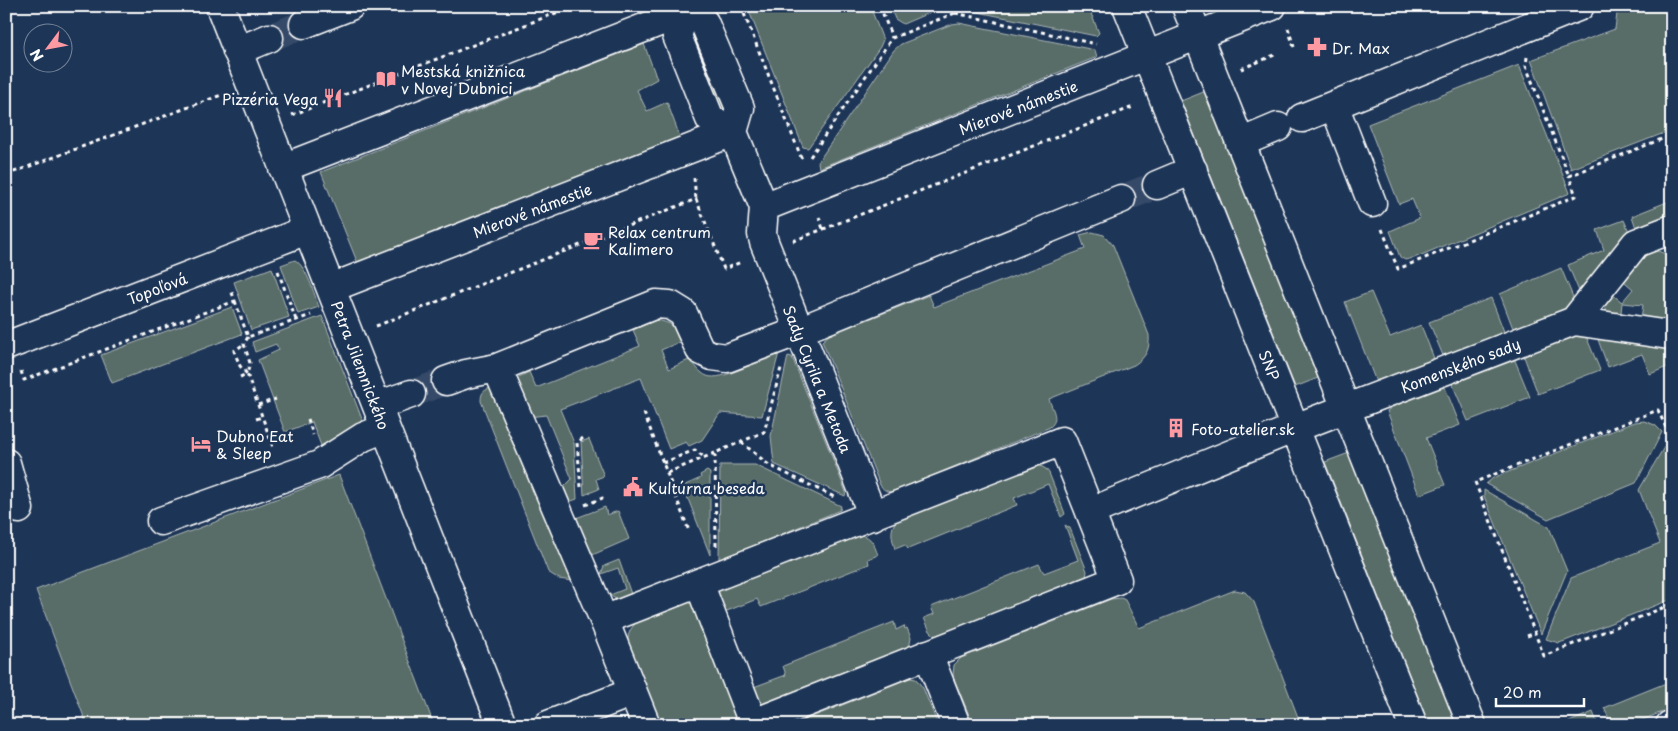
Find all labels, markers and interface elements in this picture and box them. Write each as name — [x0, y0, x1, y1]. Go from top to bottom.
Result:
north arrow — [22, 22, 72, 72]
pharmacy icon: Dr. Max — [1306, 36, 1328, 58]
place label: Dr. Max — [1332, 36, 1390, 59]
text: N — [25, 45, 48, 65]
place label: Mestská knižnica v Novej Dubnici — [401, 59, 526, 99]
library icon: Mestská knižnica v Novej Dubnici — [375, 68, 397, 90]
street label: Mierové námestie — [955, 74, 1081, 140]
place label: Pizzéria Vega — [222, 87, 318, 110]
restaurant icon: Pizzéria Vega — [322, 87, 344, 109]
street label: Mierové námestie — [469, 177, 595, 243]
place label: Relax centrum Kalimero — [608, 220, 711, 260]
cafe icon: Relax centrum Kalimero — [582, 229, 604, 251]
street label: Topoľová — [124, 266, 191, 310]
street label: Petra Jilemnického — [326, 297, 396, 433]
street label: Sady Cyrila a Metoda — [778, 302, 858, 457]
street label: Komenského sady — [1397, 332, 1523, 398]
street label: SNP — [1254, 346, 1287, 384]
building icon: Foto-atelier.sk — [1165, 417, 1187, 439]
place label: Foto-atelier.sk — [1191, 417, 1295, 440]
place label: Dubno Eat & Sleep — [216, 424, 294, 464]
hotel icon: Dubno Eat & Sleep — [190, 433, 212, 455]
public building icon: Kultúrna beseda — [622, 476, 644, 498]
place label: Kultúrna beseda — [648, 476, 765, 499]
scale bar — [1496, 676, 1583, 708]
text: 20 m — [1503, 680, 1542, 703]

